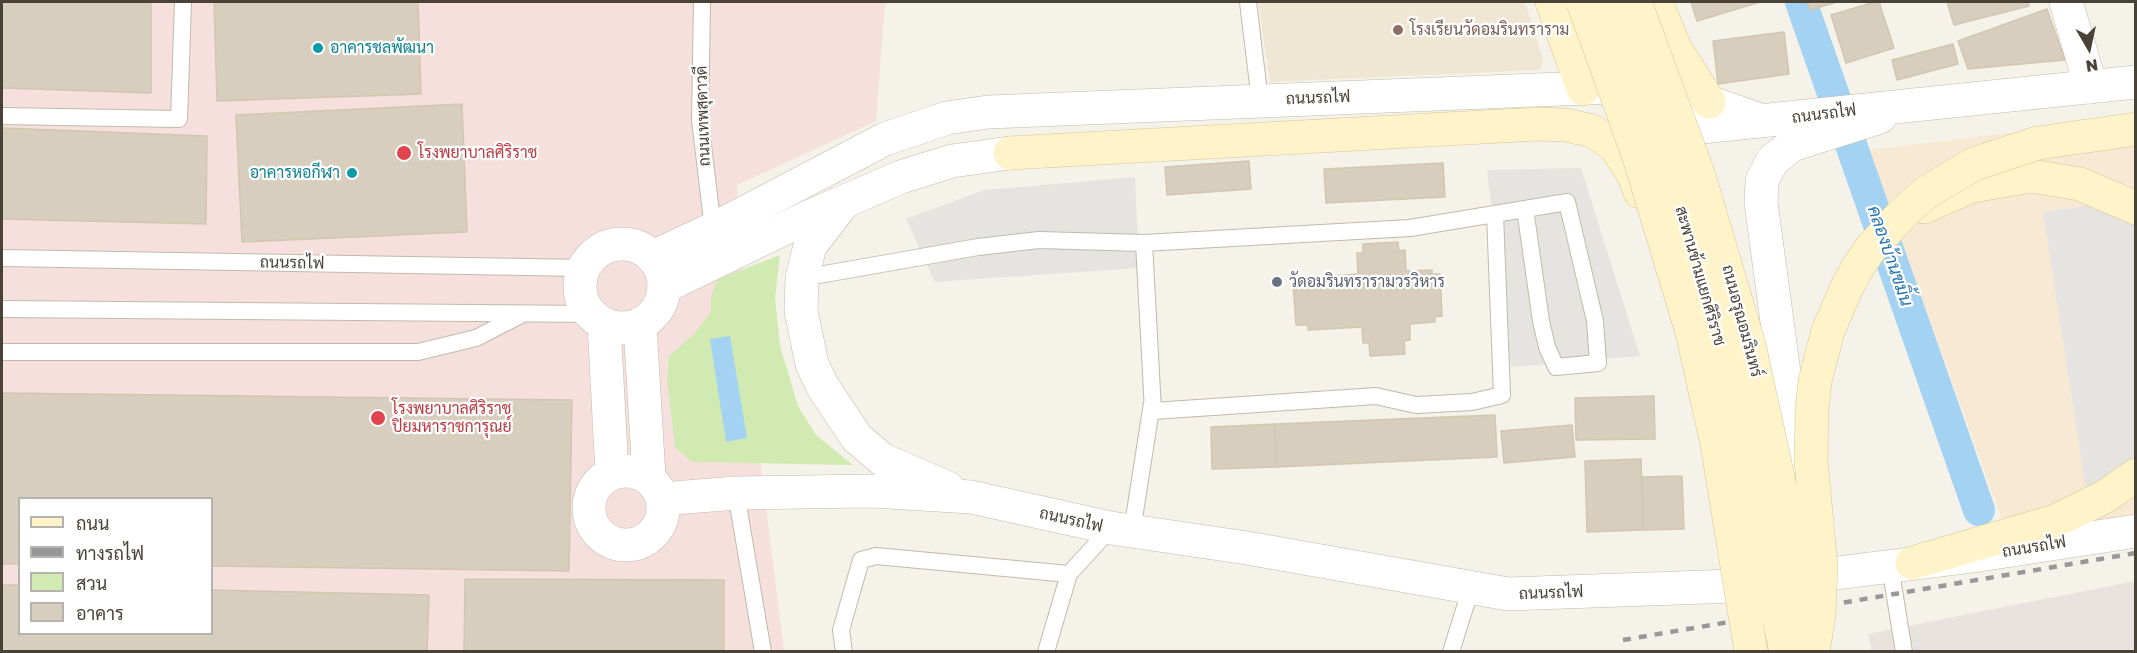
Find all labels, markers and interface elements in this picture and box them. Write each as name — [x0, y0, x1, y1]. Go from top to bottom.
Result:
north arrow — [2059, 18, 2119, 78]
place label: โรงเรียนวัดอมรินทราราม — [1410, 20, 1569, 40]
marker: โรงเรียนวัดอมรินทราราม — [1391, 23, 1405, 37]
place label: อาคารชลพัฒนา — [330, 38, 434, 58]
marker: อาคารชลพัฒนา — [311, 41, 325, 55]
text: N — [2084, 55, 2099, 77]
street label: ถนนเทพสุดาวดี — [692, 65, 714, 167]
street label: ถนนรถไฟ — [1285, 87, 1351, 109]
street label: ถนนรถไฟ — [1791, 101, 1857, 127]
place label: โรงพยาบาลศิริราช — [418, 143, 537, 163]
marker: โรงพยาบาลศิริราช — [395, 144, 413, 162]
place label: อาคารหอกีฬา — [250, 163, 340, 183]
marker: อาคารหอกีฬา — [345, 166, 359, 180]
water label: คลองบ้านขมิ้น — [1863, 203, 1917, 309]
street label: สะพานข้ามแยกศิริราช — [1671, 204, 1729, 348]
street label: ถนนรถไฟ — [260, 253, 324, 273]
street label: ถนนอรุณอมรินทร์ — [1718, 263, 1766, 379]
place label: วัดอมรินทรารามวรวิหาร — [1289, 272, 1445, 292]
marker: วัดอมรินทรารามวรวิหาร — [1270, 275, 1284, 289]
place label: โรงพยาบาลศิริราช ปิยมหาราชการุณย์ — [392, 399, 512, 437]
marker: โรงพยาบาลศิริราช ปิยมหาราชการุณย์ — [369, 409, 387, 427]
legend — [18, 497, 213, 635]
street label: ถนนรถไฟ — [1037, 503, 1105, 537]
text: ถนน — [76, 512, 109, 534]
street label: ถนนรถไฟ — [2001, 532, 2067, 562]
text: ทางรถไฟ — [76, 542, 144, 564]
text: สวน — [76, 572, 107, 594]
street label: ถนนรถไฟ — [1518, 582, 1584, 604]
text: อาคาร — [76, 602, 124, 624]

